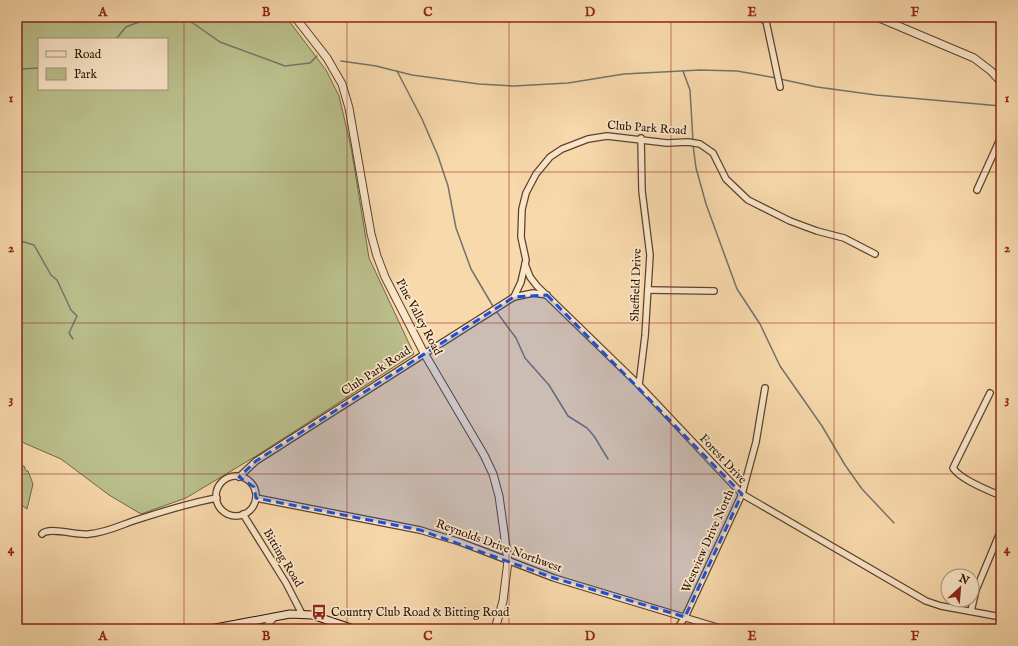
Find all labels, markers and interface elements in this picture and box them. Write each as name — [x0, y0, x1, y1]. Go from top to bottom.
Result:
text: A — [98, 4, 109, 21]
text: B — [262, 4, 271, 21]
text: C — [423, 4, 433, 21]
text: D — [585, 4, 596, 21]
text: E — [747, 4, 757, 21]
text: F — [911, 4, 920, 21]
legend — [38, 38, 168, 90]
text: Road — [74, 47, 102, 62]
text: Park — [74, 67, 97, 82]
text: 1 — [9, 90, 14, 107]
text: 1 — [1005, 90, 1010, 107]
street label: Club Park Road — [607, 118, 688, 138]
text: 2 — [8, 240, 14, 257]
text: 2 — [1004, 240, 1010, 257]
street label: Sheffield Drive — [627, 248, 645, 322]
street label: Pine Valley Road — [393, 276, 446, 358]
street label: Club Park Road — [339, 343, 414, 399]
text: 3 — [9, 391, 14, 408]
text: 3 — [1005, 391, 1010, 408]
street label: Forest Drive — [696, 431, 750, 487]
street label: Westview Drive North — [679, 487, 738, 595]
street label: Reynolds Drive Northwest — [434, 516, 564, 576]
street label: Bitting Road — [260, 526, 307, 590]
text: 4 — [8, 541, 15, 558]
text: 4 — [1004, 541, 1011, 558]
north arrow — [940, 568, 980, 608]
text: N — [956, 571, 972, 588]
bus stop icon: Country Club Road & Bitting Road — [310, 603, 328, 621]
place label: Country Club Road & Bitting Road — [331, 605, 510, 620]
text: A — [98, 628, 109, 645]
text: B — [262, 628, 271, 645]
text: C — [423, 628, 433, 645]
text: D — [585, 628, 596, 645]
text: E — [747, 628, 757, 645]
text: F — [911, 628, 920, 645]

